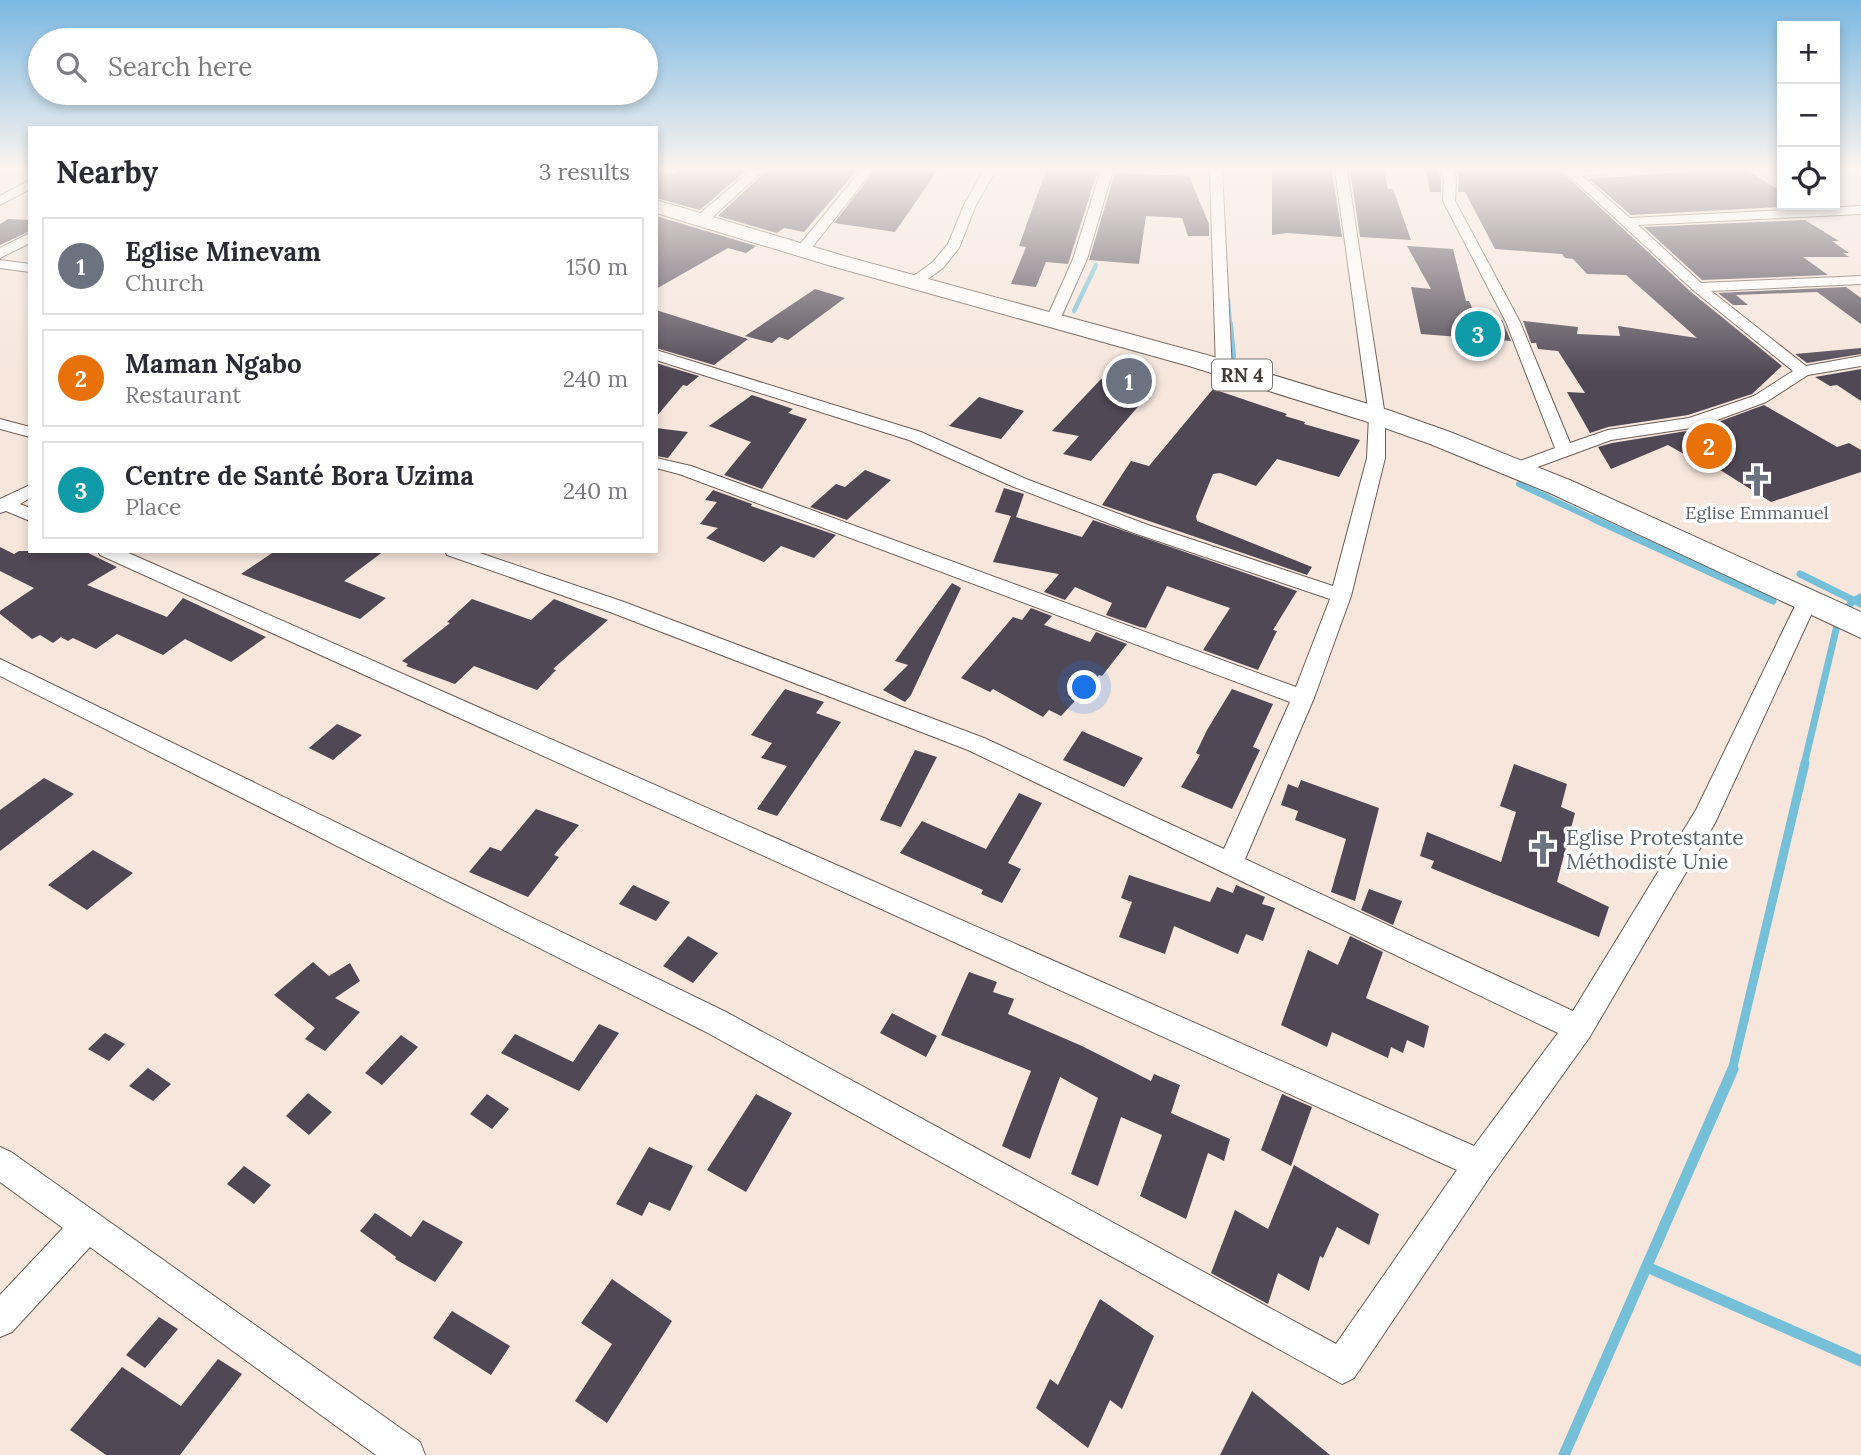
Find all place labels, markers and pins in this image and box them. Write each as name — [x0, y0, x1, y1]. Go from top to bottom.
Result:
pin: 3 — [1455, 308, 1501, 360]
pin: 1 — [1106, 355, 1152, 407]
pin: 2 — [1686, 420, 1732, 472]
church icon: Eglise Emmanuel — [1740, 464, 1774, 498]
place label: Eglise Emmanuel — [1685, 501, 1829, 524]
place label: Eglise Protestante Méthodiste Unie — [1566, 824, 1744, 875]
church icon: Eglise Protestante Méthodiste Unie — [1526, 832, 1560, 866]

